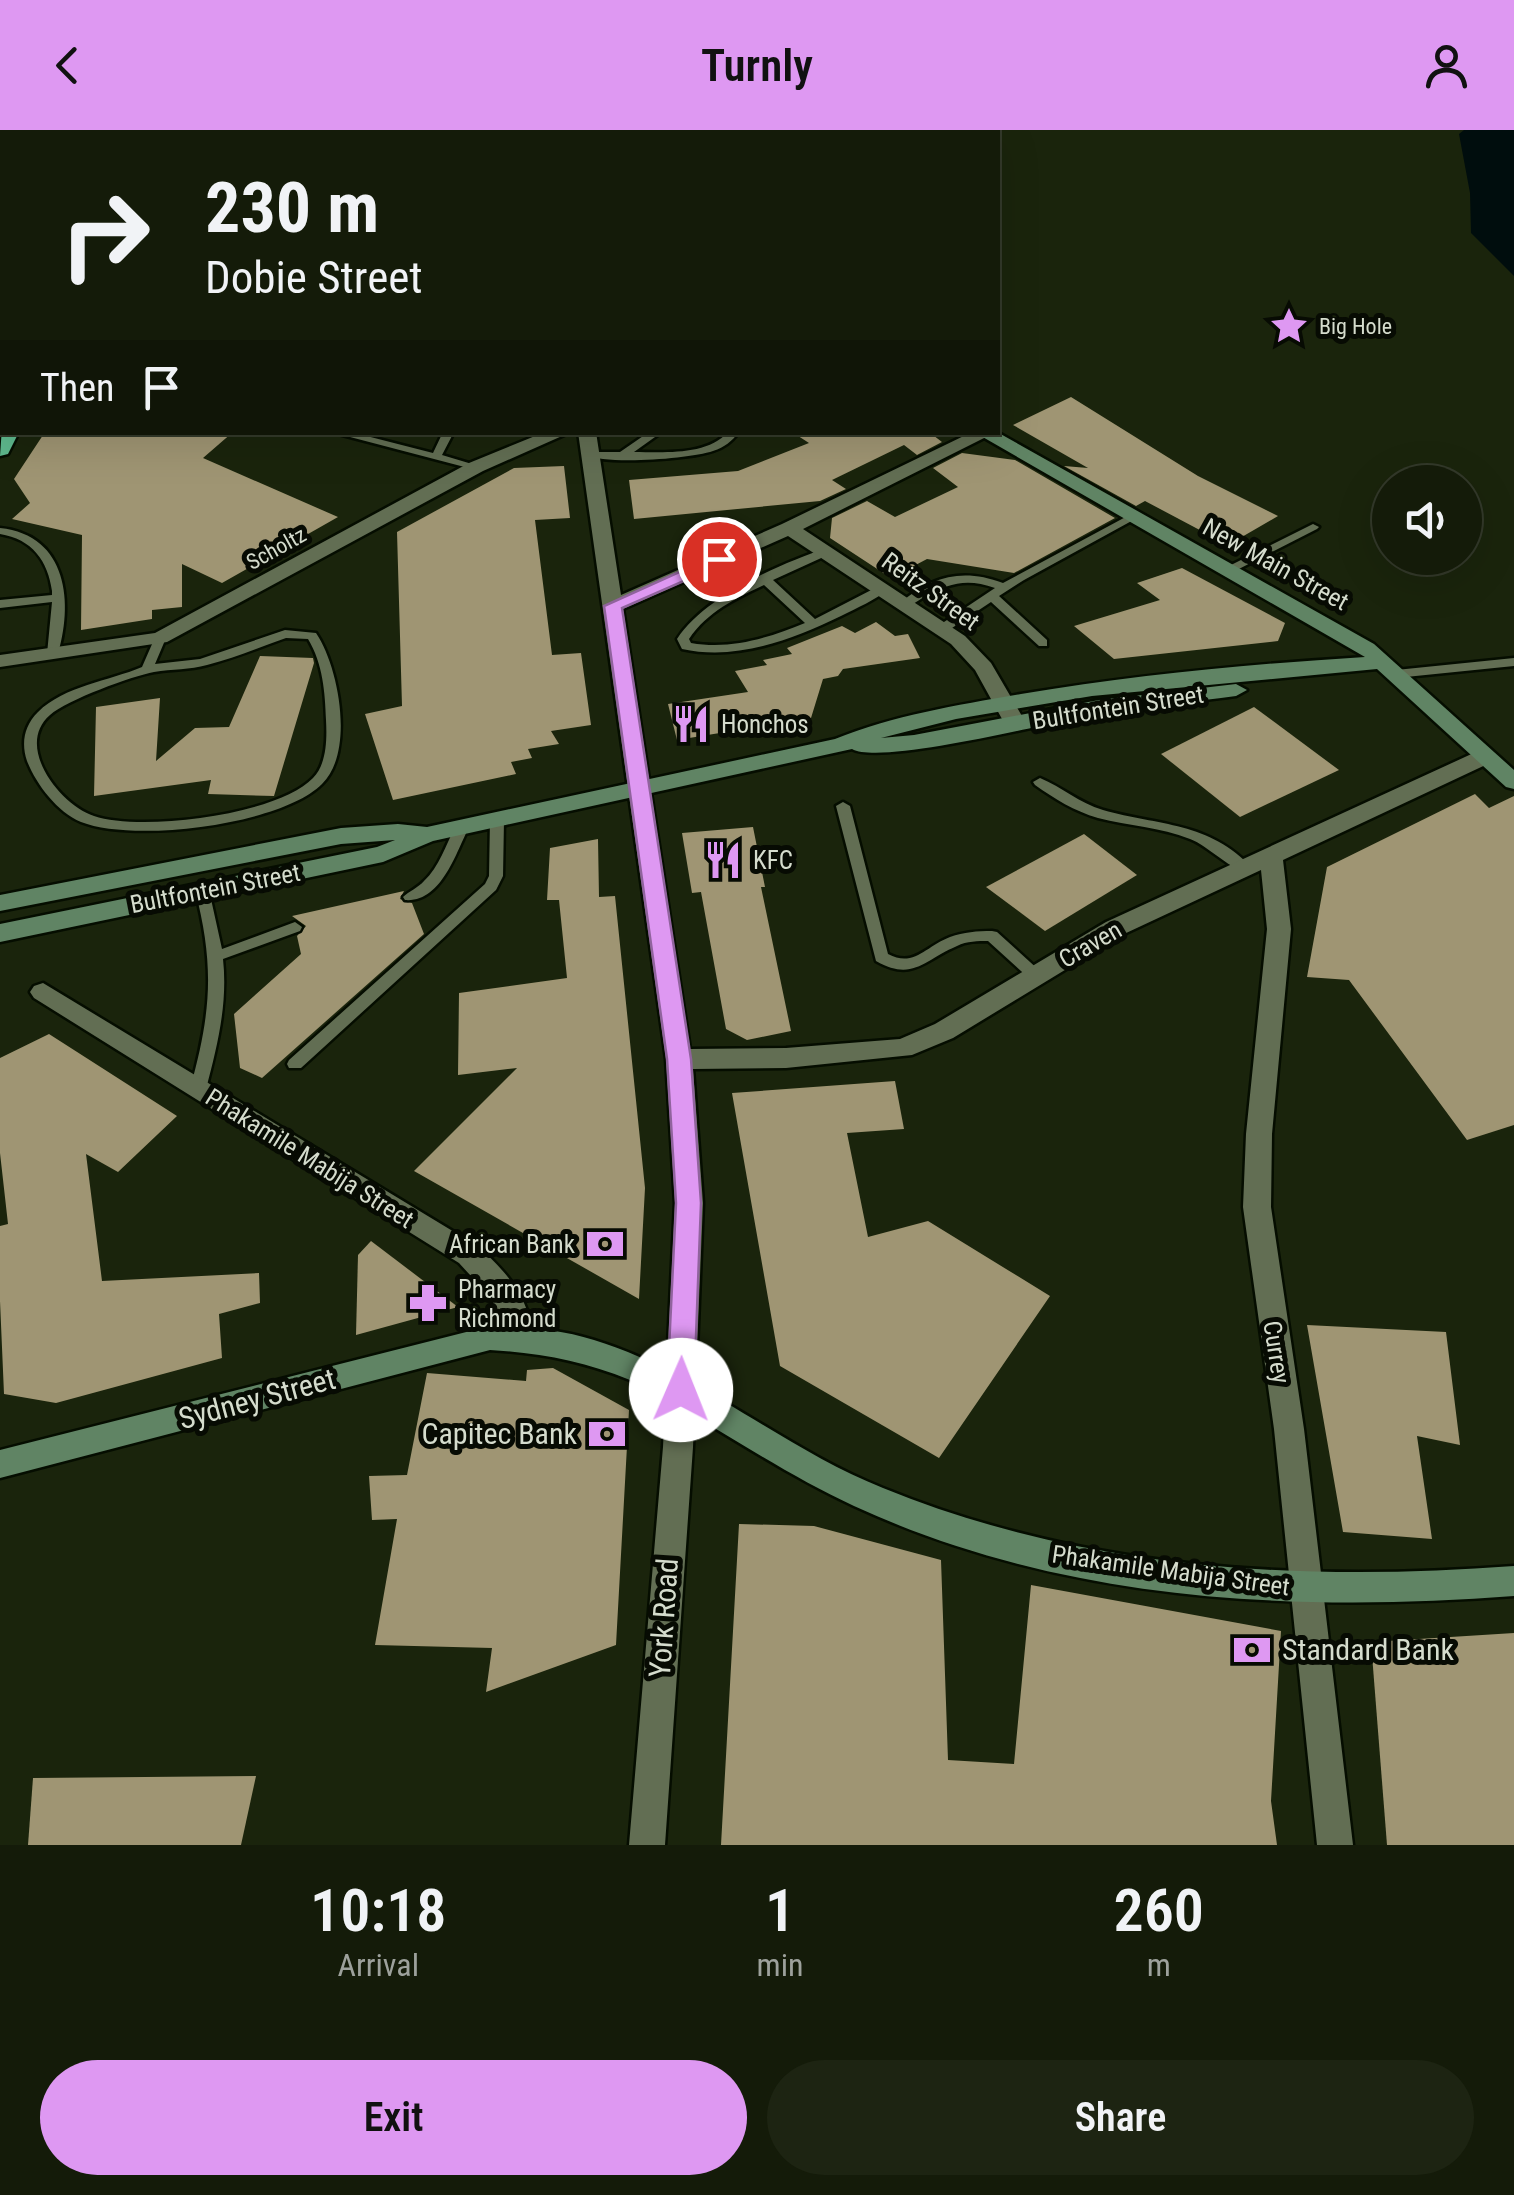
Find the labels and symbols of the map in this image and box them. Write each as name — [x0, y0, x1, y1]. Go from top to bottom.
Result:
place icon: Big Hole — [1268, 305, 1310, 347]
place label: Big Hole — [1319, 314, 1392, 339]
street label: New Main Street — [1198, 512, 1354, 616]
pin — [677, 517, 762, 602]
street label: Scholtz — [242, 522, 310, 575]
street label: Reitz Street — [876, 546, 985, 636]
street label: Bultfontein Street — [1031, 680, 1206, 735]
restaurant icon: Honchos — [670, 703, 712, 745]
place label: Honchos — [721, 710, 809, 739]
restaurant icon: KFC — [702, 839, 744, 881]
place label: KFC — [753, 846, 793, 875]
street label: Bultfontein Street — [128, 858, 303, 919]
street label: Craven — [1054, 915, 1127, 974]
street label: Phakamile Mabija Street — [200, 1083, 419, 1234]
bank icon: African Bank — [584, 1223, 626, 1265]
place label: African Bank — [449, 1230, 576, 1259]
place label: Pharmacy Richmond — [458, 1275, 557, 1333]
pharmacy icon: Pharmacy Richmond — [407, 1282, 449, 1324]
street label: Currey — [1257, 1319, 1296, 1386]
position arrow — [629, 1338, 733, 1442]
street label: Sydney Street — [175, 1361, 339, 1436]
bank icon: Capitec Bank — [586, 1413, 628, 1455]
place label: Capitec Bank — [421, 1416, 577, 1451]
street label: Phakamile Mabija Street — [1050, 1539, 1292, 1602]
street label: York Road — [642, 1557, 685, 1679]
bank icon: Standard Bank — [1231, 1629, 1273, 1671]
place label: Standard Bank — [1282, 1632, 1454, 1667]

